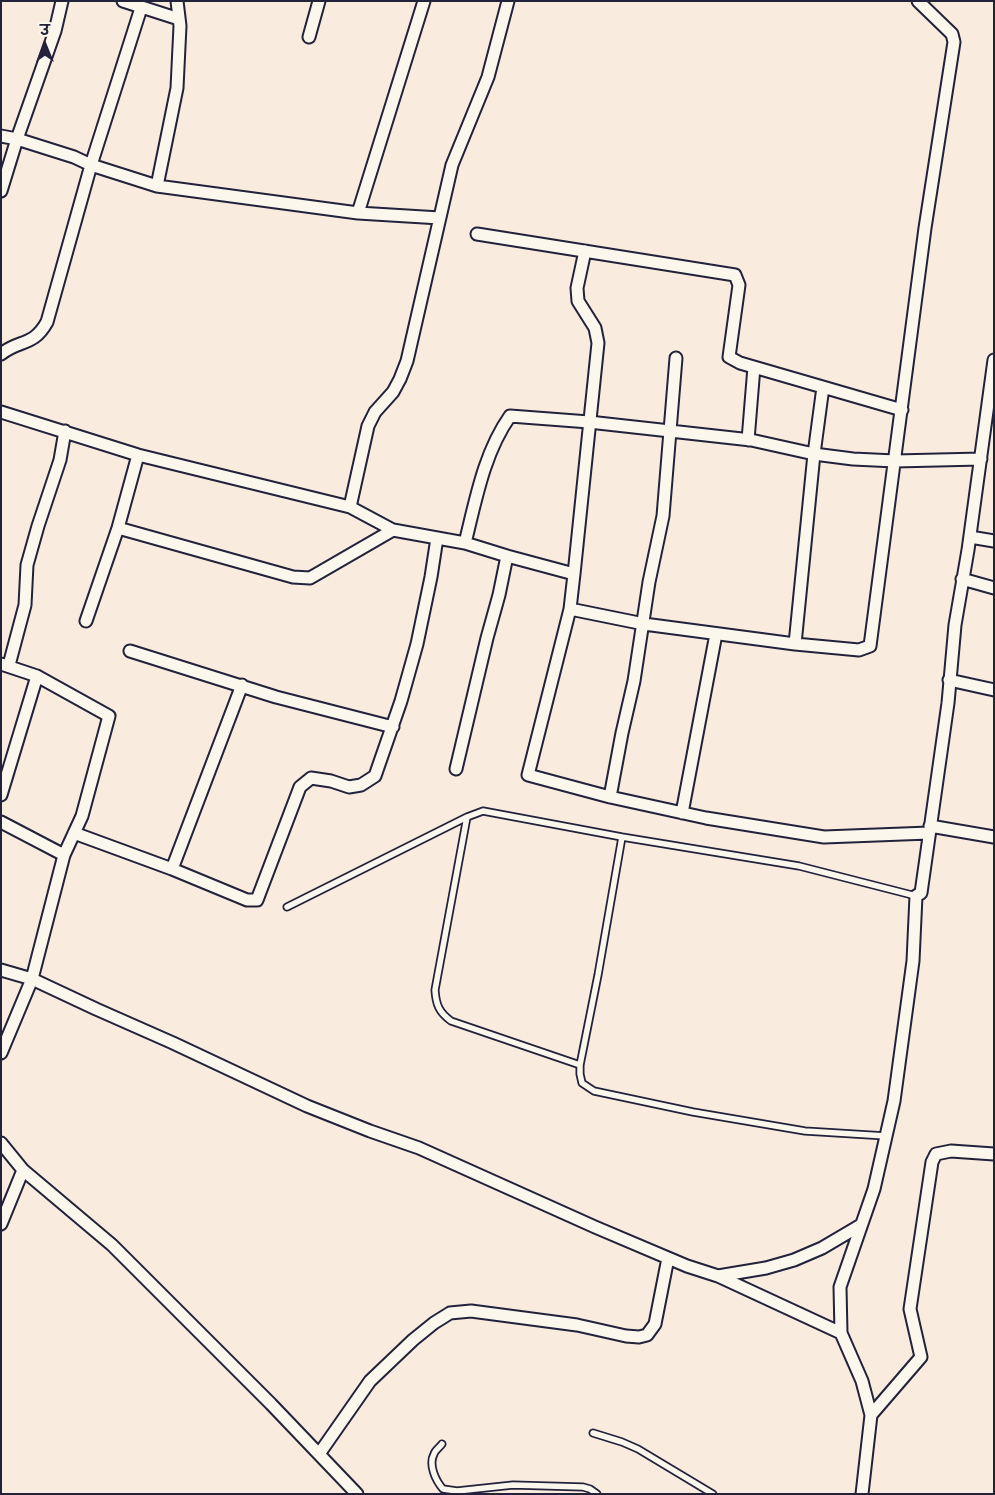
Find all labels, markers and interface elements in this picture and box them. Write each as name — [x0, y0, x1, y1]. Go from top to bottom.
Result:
north arrow — [20, 20, 70, 70]
text: उ — [40, 20, 50, 39]

